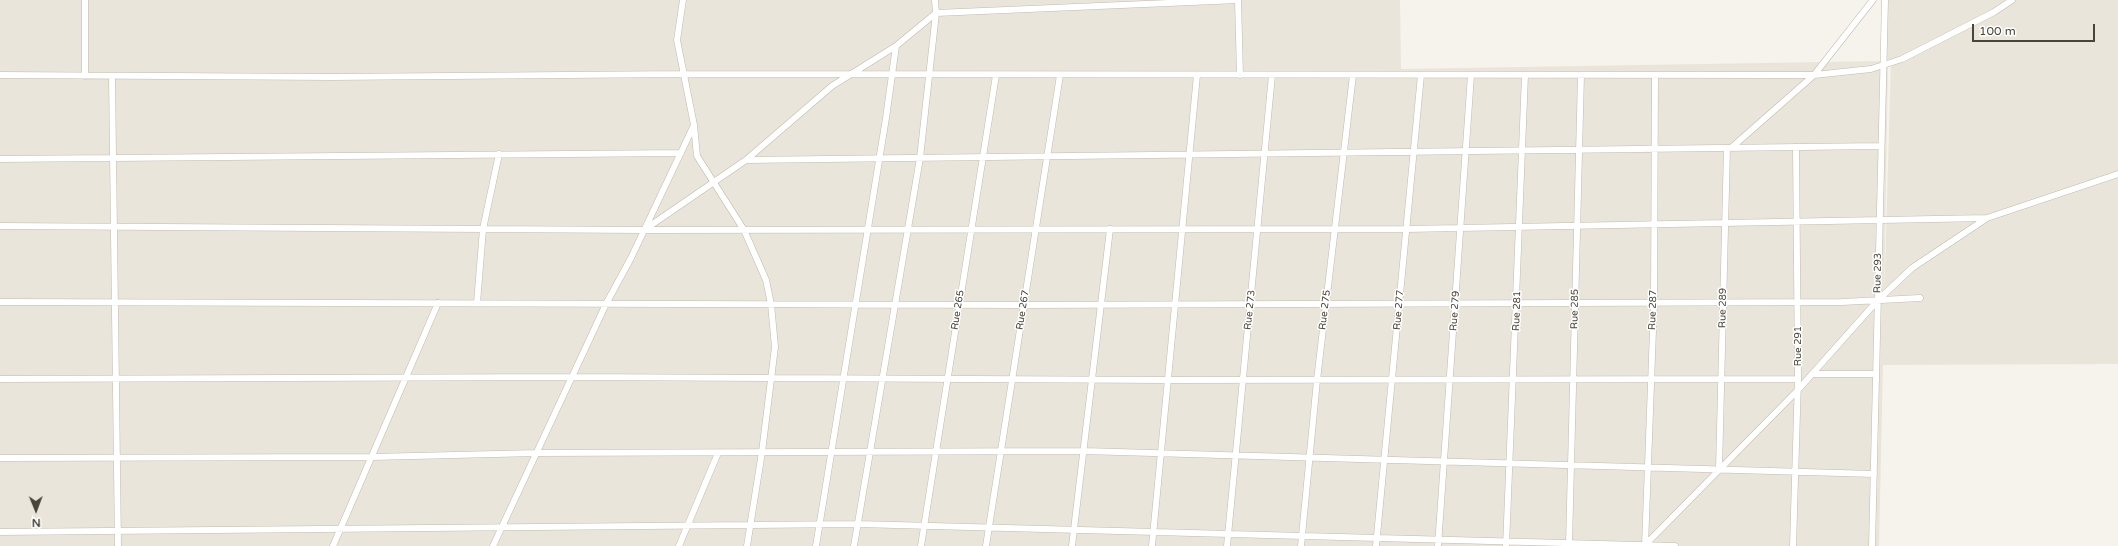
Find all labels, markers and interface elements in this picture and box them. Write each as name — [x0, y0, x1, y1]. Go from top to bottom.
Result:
scale bar — [1974, 16, 2097, 42]
text: 100 m — [1979, 24, 2016, 38]
street label: Rue 293 — [1872, 253, 1884, 293]
street label: Rue 289 — [1717, 288, 1729, 328]
street label: Rue 265 — [949, 289, 967, 331]
street label: Rue 267 — [1014, 289, 1032, 331]
street label: Rue 273 — [1242, 289, 1258, 331]
street label: Rue 275 — [1317, 289, 1333, 331]
street label: Rue 277 — [1391, 289, 1407, 331]
street label: Rue 285 — [1569, 289, 1581, 329]
street label: Rue 279 — [1448, 290, 1462, 332]
street label: Rue 287 — [1646, 290, 1660, 330]
street label: Rue 281 — [1510, 291, 1524, 331]
street label: Rue 291 — [1792, 326, 1804, 366]
north arrow — [16, 490, 56, 530]
text: N — [32, 516, 41, 529]

